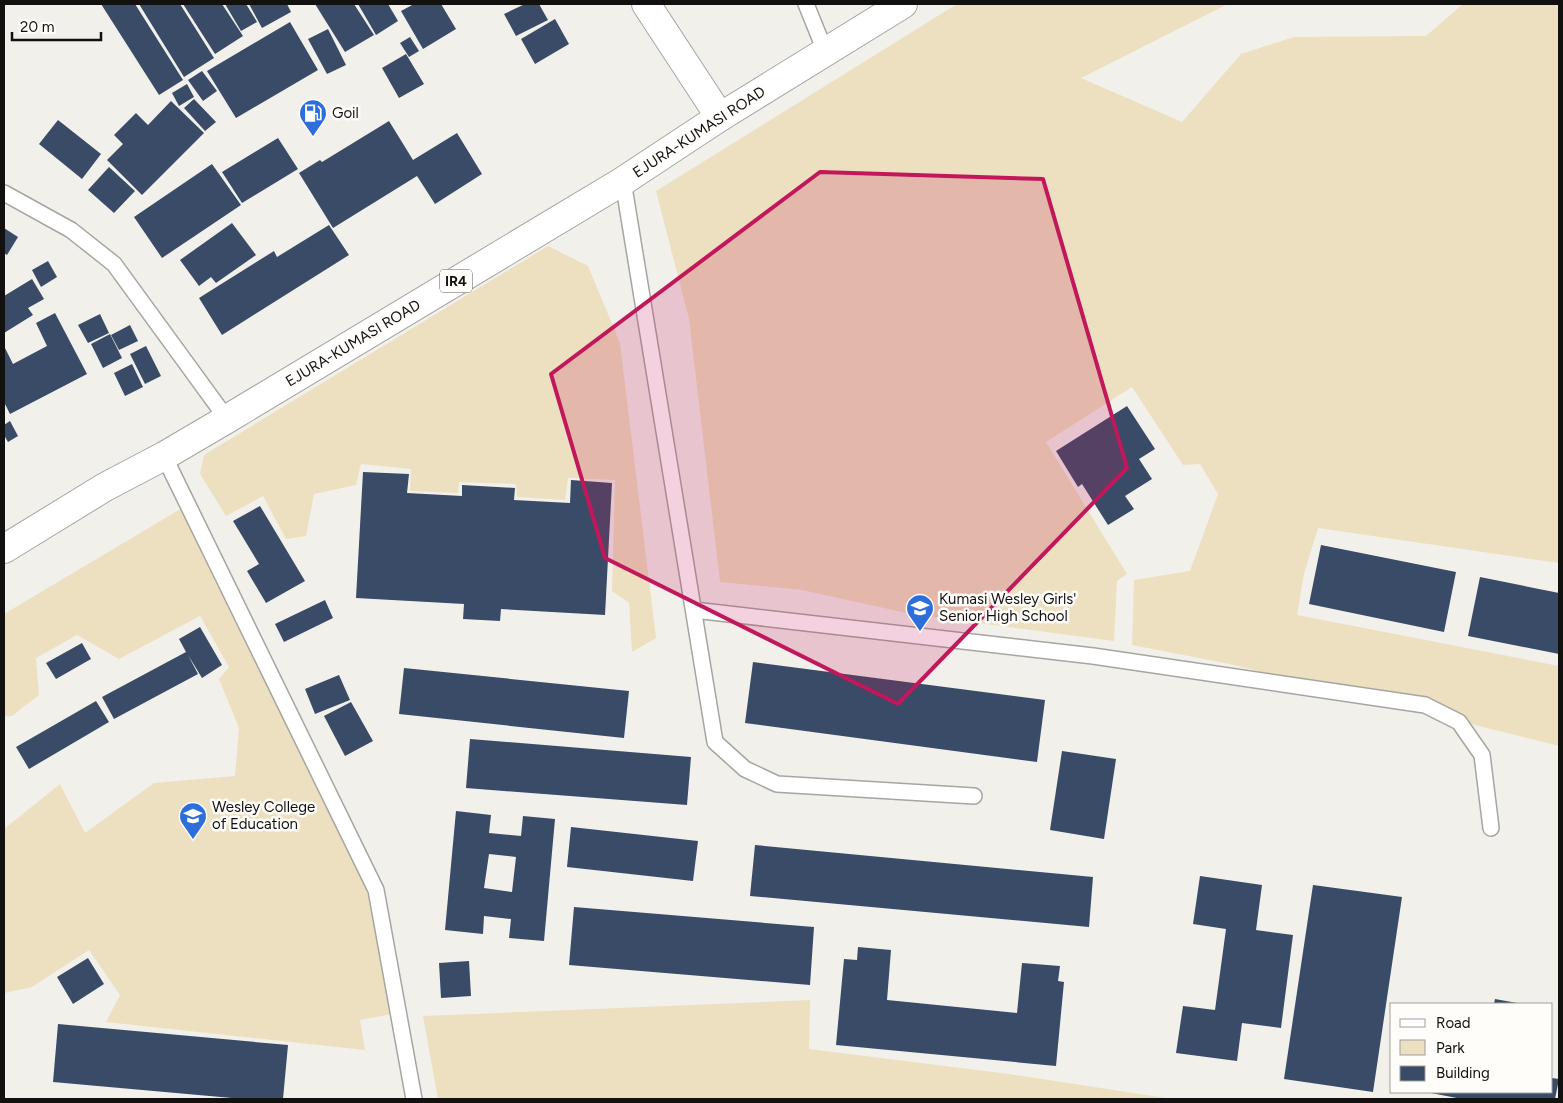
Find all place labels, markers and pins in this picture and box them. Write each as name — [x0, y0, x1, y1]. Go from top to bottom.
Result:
fuel station icon: Goil — [298, 98, 328, 137]
place label: Goil — [332, 104, 359, 122]
place label: Kumasi Wesley Girls' Senior High School — [939, 590, 1076, 625]
school or university icon: Kumasi Wesley Girls' Senior High School — [905, 593, 935, 632]
place label: Wesley College of Education — [212, 798, 315, 833]
school or university icon: Wesley College of Education — [178, 801, 208, 840]

